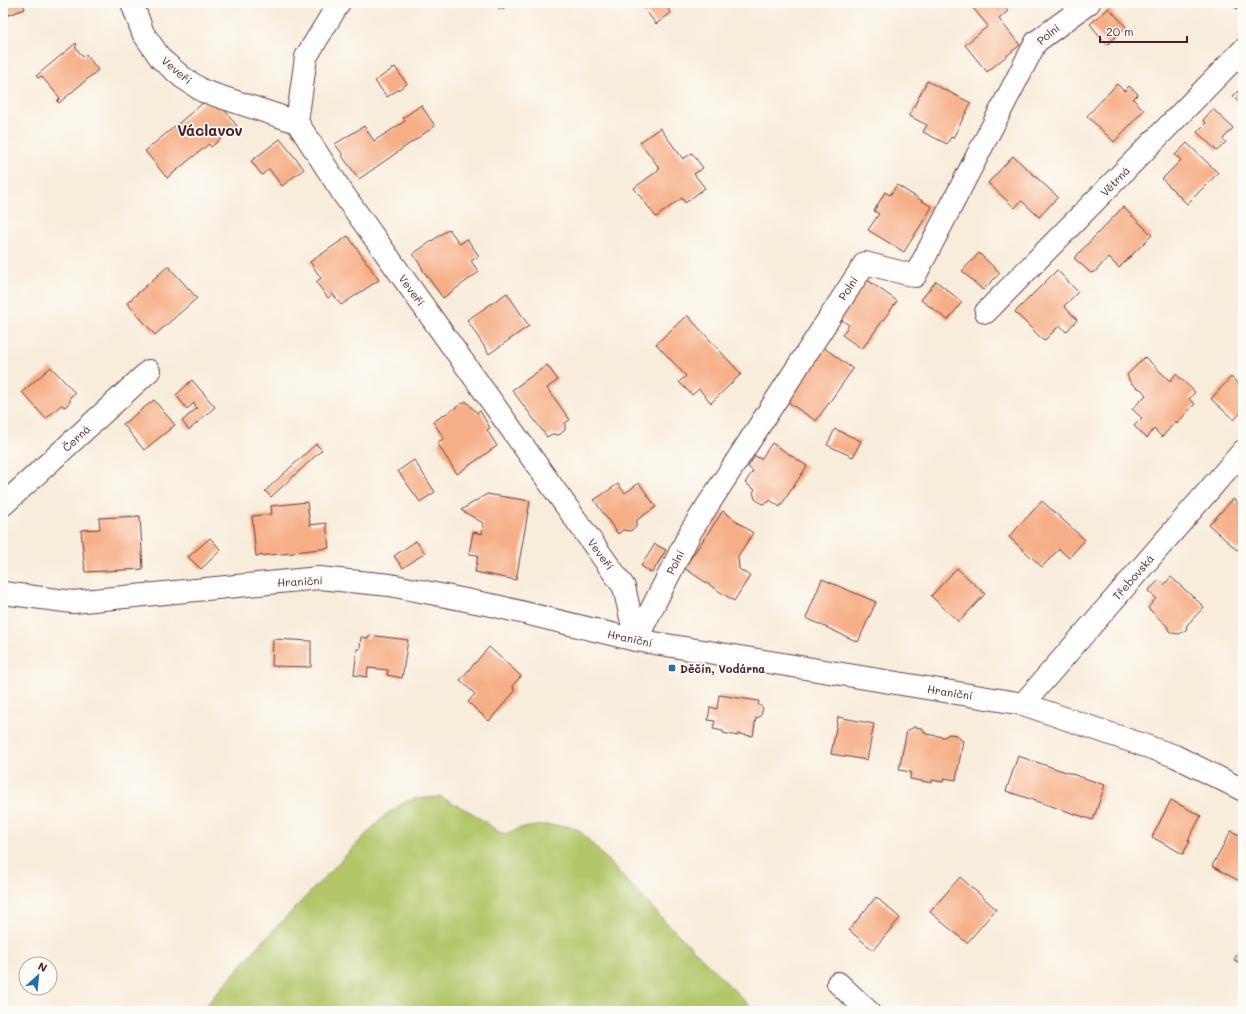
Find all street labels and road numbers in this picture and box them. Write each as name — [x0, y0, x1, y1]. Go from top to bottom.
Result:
street label: Polní — [1033, 20, 1063, 48]
street label: Veveří — [159, 53, 195, 87]
street label: Větrná — [1097, 163, 1133, 199]
street label: Veveří — [395, 271, 429, 309]
street label: Polní — [835, 273, 861, 303]
street label: Černá — [59, 421, 93, 455]
street label: Veveří — [584, 535, 618, 573]
street label: Polní — [663, 547, 687, 577]
street label: Třebovská — [1109, 551, 1157, 603]
street label: Hraniční — [277, 572, 323, 590]
street label: Hraniční — [606, 626, 654, 650]
street label: Hraniční — [926, 681, 974, 703]

